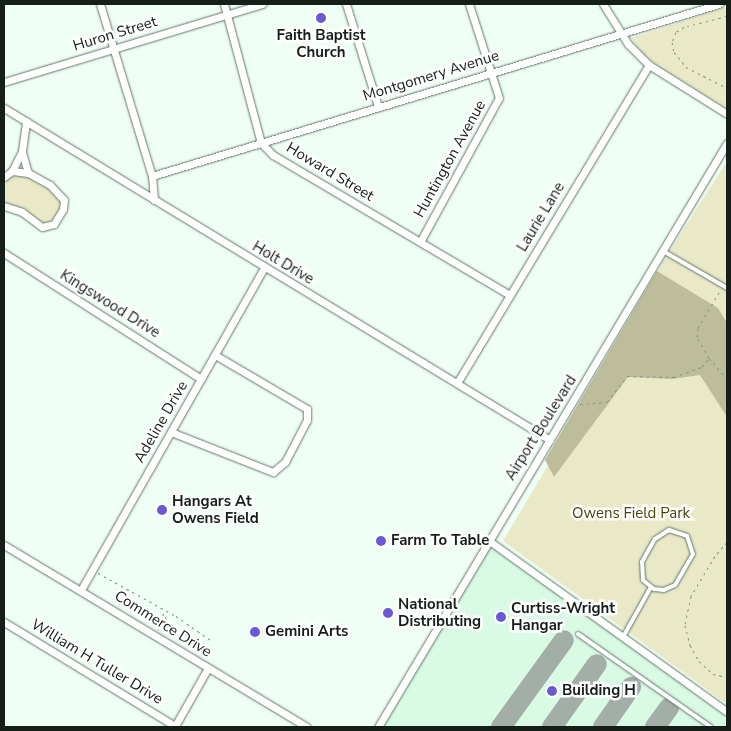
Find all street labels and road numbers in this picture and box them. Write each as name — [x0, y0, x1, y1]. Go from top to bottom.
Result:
street label: Huron Street — [71, 13, 159, 55]
street label: Montgomery Avenue — [361, 47, 501, 105]
street label: Huntington Avenue — [410, 97, 490, 221]
street label: Howard Street — [283, 139, 377, 205]
street label: Laurie Lane — [513, 179, 569, 255]
street label: Holt Drive — [249, 238, 317, 288]
street label: Kingswood Drive — [57, 266, 163, 342]
street label: Airport Boulevard — [501, 372, 581, 484]
street label: Adeline Drive — [130, 378, 192, 466]
street label: Commerce Drive — [111, 587, 215, 661]
street label: William H Tuller Drive — [28, 616, 166, 708]

